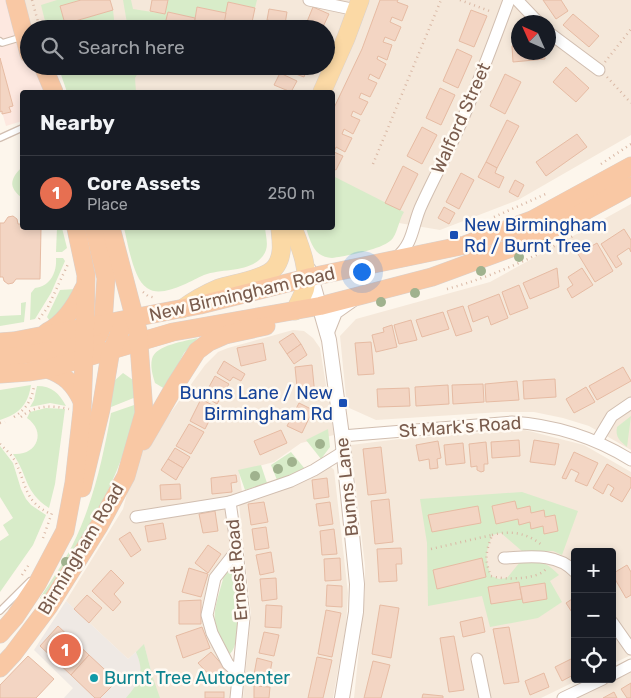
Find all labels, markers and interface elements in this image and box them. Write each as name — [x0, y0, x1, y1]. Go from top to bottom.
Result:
north arrow — [511, 15, 556, 60]
search box — [20, 20, 335, 75]
icon: search — [38, 34, 66, 62]
text: Search here — [78, 36, 185, 59]
street label: Walford Street — [427, 59, 495, 177]
text: Nearby — [40, 110, 115, 135]
text: Core Assets — [87, 172, 201, 195]
text: 1 — [52, 184, 60, 203]
text: 250 m — [268, 184, 315, 203]
text: Place — [87, 195, 128, 214]
place label: New Birmingham Rd / Burnt Tree — [464, 214, 607, 257]
marker: New Birmingham Rd / Burnt Tree — [448, 229, 460, 241]
your location — [349, 259, 375, 285]
street label: New Birmingham Road — [147, 262, 337, 326]
place label: Bunns Lane / New Birmingham Rd — [179, 382, 333, 425]
marker: Bunns Lane / New Birmingham Rd — [337, 397, 349, 409]
street label: St Mark's Road — [398, 412, 522, 442]
street label: Bunns Lane — [331, 436, 363, 538]
street label: Birmingham Road — [33, 479, 129, 619]
street label: Ernest Road — [222, 518, 252, 622]
map controls — [571, 548, 616, 683]
button: + — [571, 548, 616, 593]
button: − — [571, 593, 616, 638]
pin: 1 — [49, 631, 81, 669]
button: locate — [571, 638, 616, 683]
place label: Burnt Tree Autocenter — [104, 667, 290, 689]
marker: Burnt Tree Autocenter — [88, 672, 100, 684]

